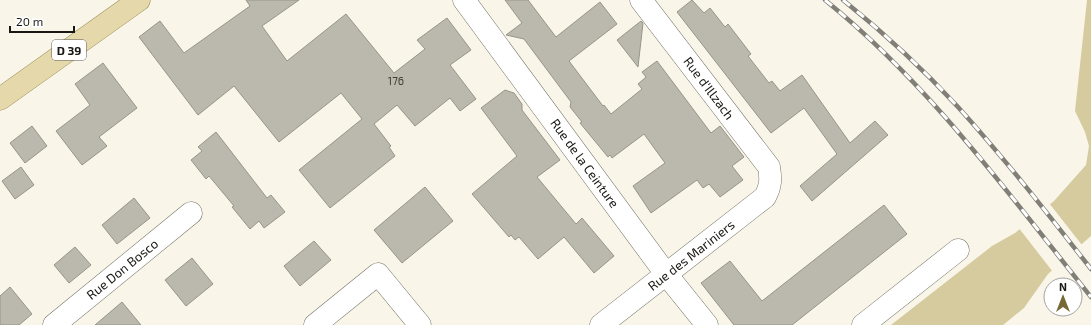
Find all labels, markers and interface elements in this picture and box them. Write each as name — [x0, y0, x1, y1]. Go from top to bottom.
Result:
scale bar — [10, 8, 74, 34]
text: 20 m — [16, 14, 43, 28]
road number: D 39 — [52, 40, 86, 60]
street label: Rue d'Illzach — [680, 54, 738, 122]
house number: 176 — [388, 74, 404, 87]
street label: Rue de la Ceinture — [547, 115, 623, 211]
street label: Rue des Mariniers — [644, 216, 738, 294]
street label: Rue Don Bosco — [83, 235, 161, 303]
north arrow — [1043, 277, 1083, 317]
text: N — [1059, 280, 1067, 293]

